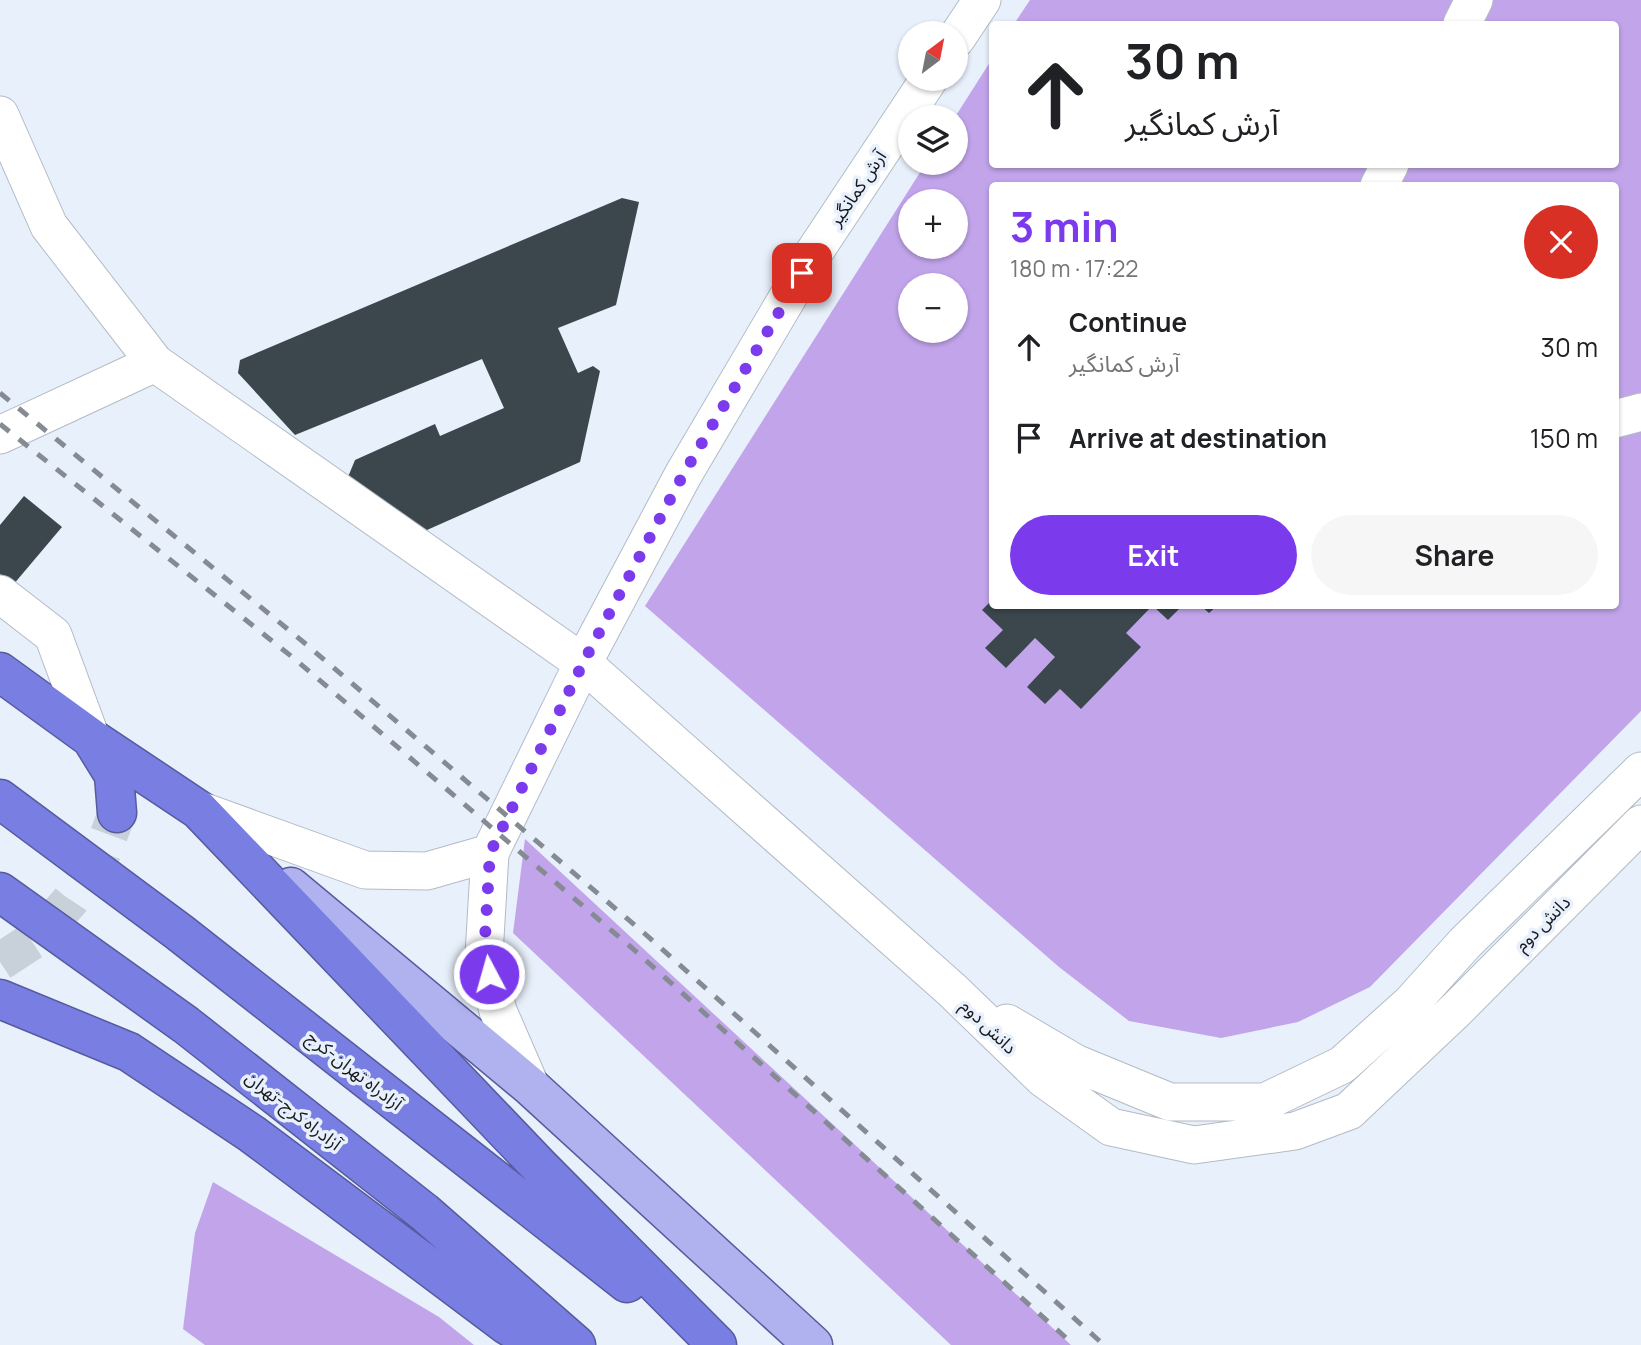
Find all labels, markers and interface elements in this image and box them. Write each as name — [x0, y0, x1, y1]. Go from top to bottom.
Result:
north arrow — [898, 21, 968, 91]
map controls — [898, 21, 968, 343]
text: 30 m — [1125, 27, 1240, 94]
icon: ahead — [1010, 49, 1101, 140]
text: آرش کمانگیر — [1125, 101, 1279, 145]
button: layers — [898, 105, 968, 175]
street label: آرش کمانگیر — [822, 145, 892, 231]
button: + — [898, 189, 968, 259]
text: 3 min — [1010, 197, 1119, 255]
button: close — [1524, 205, 1598, 279]
pin — [772, 243, 832, 303]
text: 180 m · 17:22 — [1010, 252, 1138, 284]
icon: arrive — [783, 254, 821, 292]
button: − — [898, 273, 968, 343]
text: Continue — [1069, 304, 1187, 340]
icon: ahead — [1010, 328, 1048, 366]
text: 30 m — [1541, 329, 1598, 365]
text: آرش کمانگیر — [1069, 347, 1180, 379]
icon: arrive — [1010, 419, 1048, 457]
text: Arrive at destination — [1069, 420, 1327, 456]
text: 150 m — [1530, 420, 1598, 456]
button: Exit — [1010, 515, 1297, 595]
button: Share — [1311, 515, 1598, 595]
street label: دانش دوم — [1509, 890, 1577, 958]
position arrow — [452, 937, 526, 1011]
street label: دانش دوم — [954, 993, 1022, 1061]
street label: آزادراه تهران-کرج — [301, 1025, 409, 1117]
street label: آزادراه کرج-تهران — [240, 1065, 348, 1157]

